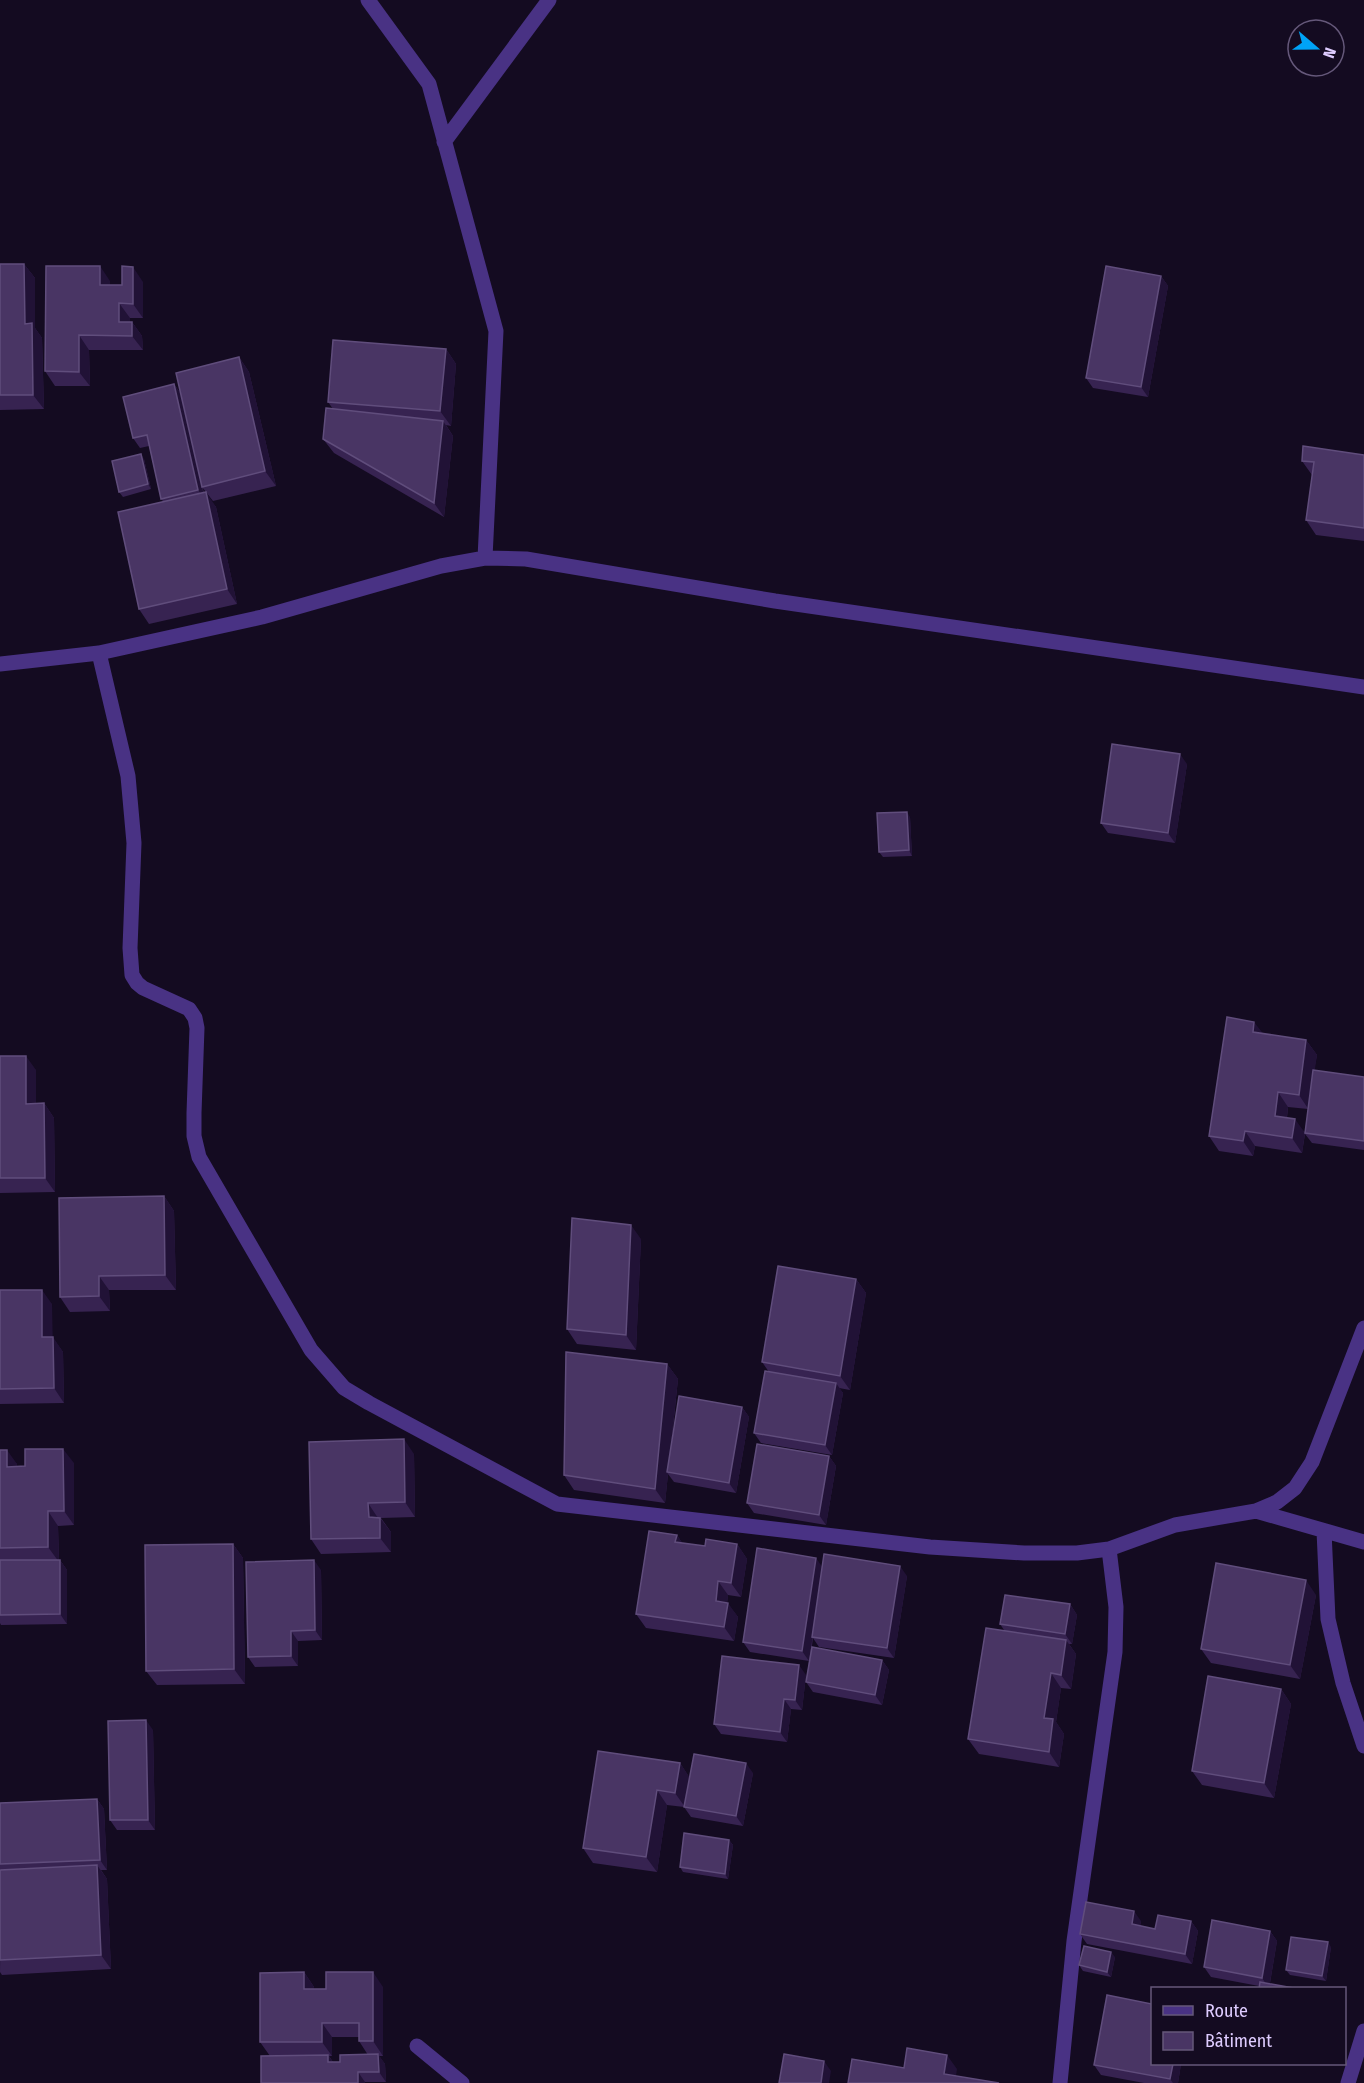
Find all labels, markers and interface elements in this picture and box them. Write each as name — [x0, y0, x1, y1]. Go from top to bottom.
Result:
north arrow — [1286, 18, 1346, 78]
text: N — [1319, 45, 1340, 61]
legend — [1151, 1987, 1346, 2065]
text: Route — [1205, 2000, 1248, 2022]
text: Bâtiment — [1205, 2030, 1272, 2052]

